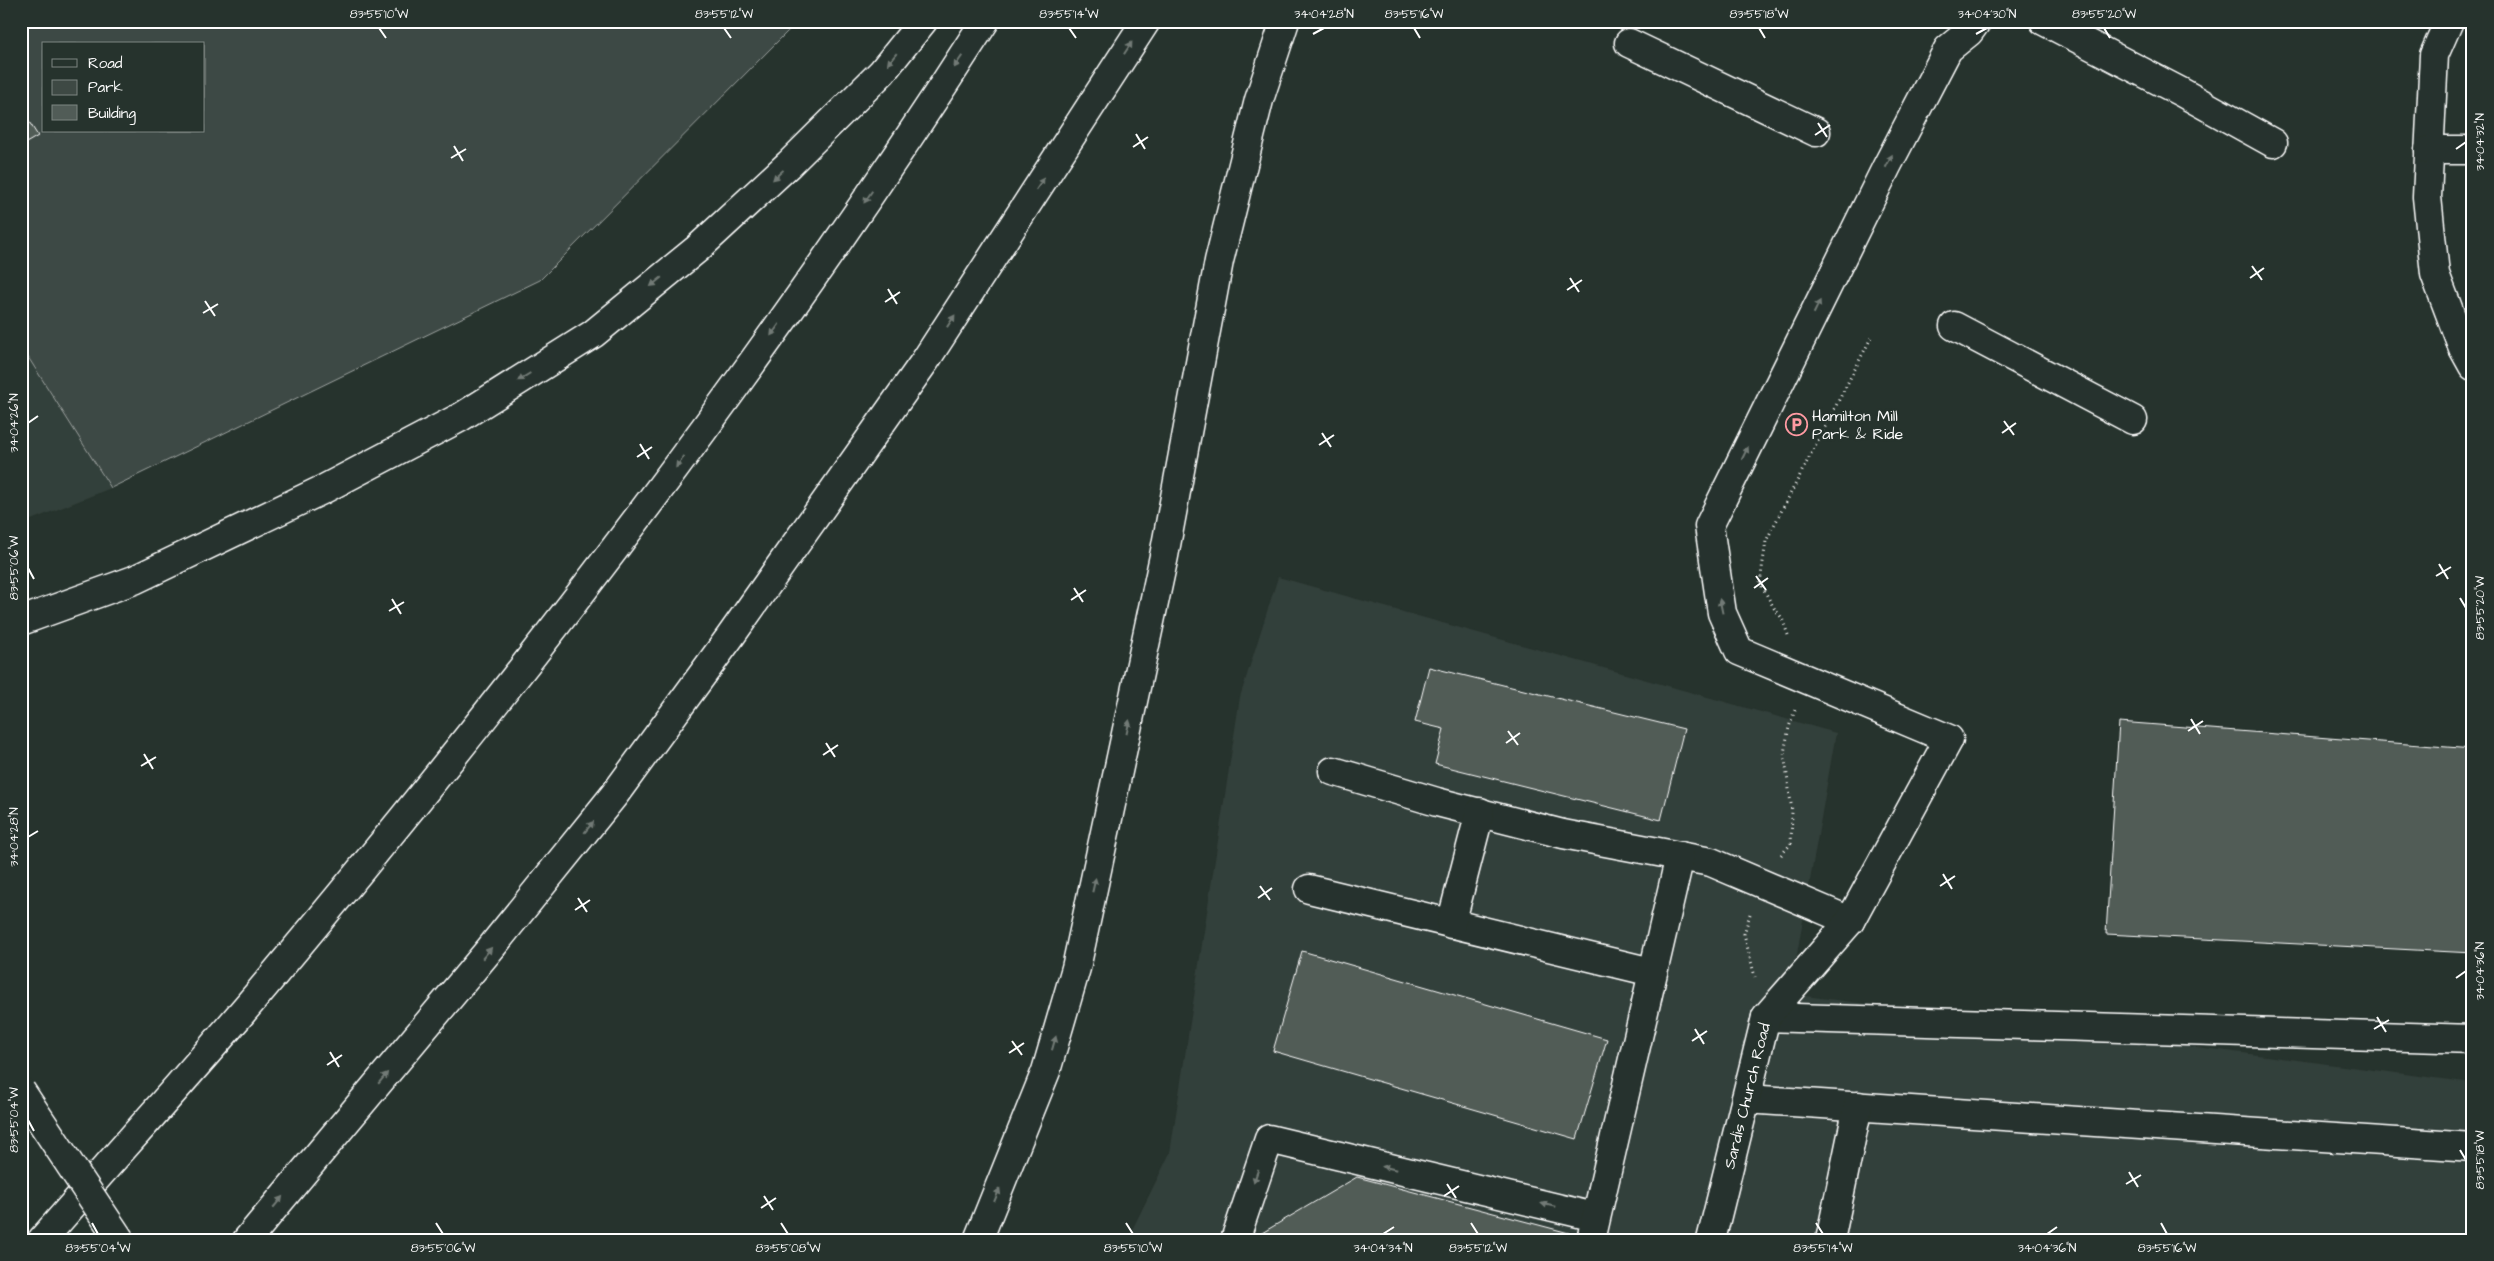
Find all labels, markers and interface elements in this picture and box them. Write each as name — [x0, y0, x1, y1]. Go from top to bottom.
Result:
text: 83°55'10"W — [350, 6, 409, 23]
text: 83°55'12"W — [695, 6, 754, 23]
text: 83°55'14"W — [1039, 6, 1099, 23]
text: 34°04'28"N — [1294, 6, 1354, 23]
text: 83°55'16"W — [1385, 6, 1444, 23]
text: 83°55'18"W — [1730, 6, 1789, 23]
text: 34°04'30"N — [1958, 6, 2017, 23]
text: 83°55'20"W — [2072, 6, 2137, 23]
one-way arrow — [1124, 41, 1133, 55]
legend — [42, 42, 205, 132]
one-way arrow — [887, 52, 898, 65]
text: Road — [88, 53, 123, 74]
one-way arrow — [954, 55, 963, 69]
text: Park — [88, 77, 123, 98]
text: Building — [88, 103, 136, 125]
text: 34°04'32"N — [2472, 113, 2489, 171]
one-way arrow — [1885, 154, 1893, 169]
one-way arrow — [772, 169, 784, 181]
one-way arrow — [1035, 178, 1045, 191]
one-way arrow — [863, 190, 872, 203]
one-way arrow — [650, 277, 663, 288]
one-way arrow — [1813, 300, 1821, 314]
one-way arrow — [946, 314, 956, 327]
one-way arrow — [770, 323, 780, 337]
one-way arrow — [518, 372, 531, 382]
text: 34°04'26"N — [6, 393, 23, 453]
place label: Hamilton Mill Park & Ride — [1812, 405, 1904, 445]
parking icon: Hamilton Mill Park & Ride — [1784, 413, 1808, 437]
one-way arrow — [1741, 445, 1749, 460]
one-way arrow — [675, 455, 685, 469]
text: 83°55'06"W — [6, 535, 23, 600]
text: 83°55'20"W — [2472, 575, 2489, 640]
one-way arrow — [1717, 598, 1725, 613]
one-way arrow — [1124, 719, 1132, 734]
text: 34°04'28"N — [6, 807, 23, 867]
one-way arrow — [584, 821, 595, 834]
one-way arrow — [1090, 878, 1098, 893]
text: 34°04'36"N — [2472, 941, 2489, 1000]
one-way arrow — [481, 948, 493, 960]
street label: Sardis Church Road — [1718, 1021, 1776, 1171]
one-way arrow — [1050, 1035, 1058, 1050]
one-way arrow — [377, 1072, 388, 1085]
text: 83°55'04"W — [6, 1087, 23, 1153]
text: 83°55'18"W — [2472, 1130, 2489, 1189]
one-way arrow — [1382, 1164, 1397, 1172]
one-way arrow — [1252, 1168, 1260, 1183]
one-way arrow — [993, 1187, 1001, 1202]
one-way arrow — [273, 1196, 284, 1209]
one-way arrow — [1540, 1201, 1555, 1209]
text: 83°55'04"W — [65, 1240, 131, 1257]
text: 83°55'06"W — [411, 1240, 476, 1257]
text: 83°55'08"W — [756, 1240, 821, 1257]
text: 83°55'10"W — [1104, 1240, 1163, 1257]
text: 34°04'34"N — [1353, 1240, 1413, 1257]
text: 83°55'12"W — [1449, 1240, 1508, 1257]
text: 83°55'14"W — [1793, 1240, 1853, 1257]
text: 34°04'36"N — [2018, 1240, 2077, 1257]
text: 83°55'16"W — [2138, 1240, 2197, 1257]

